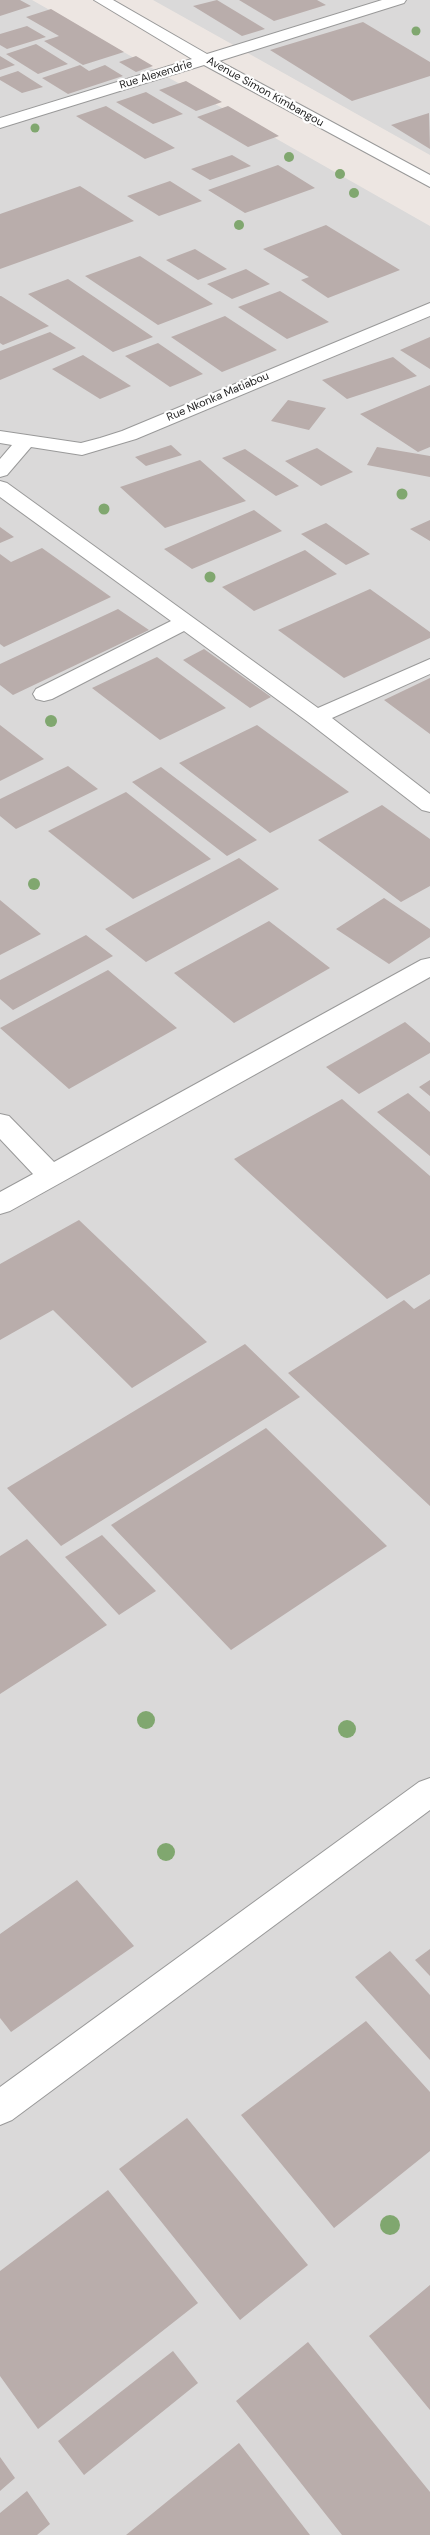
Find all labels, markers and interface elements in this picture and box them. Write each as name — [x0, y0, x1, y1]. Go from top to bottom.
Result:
street label: Avenue Simon Kimbangou — [204, 54, 326, 130]
street label: Rue Alexendrie — [118, 58, 194, 92]
street label: Rue Nkonka Matiabou — [165, 369, 271, 425]

